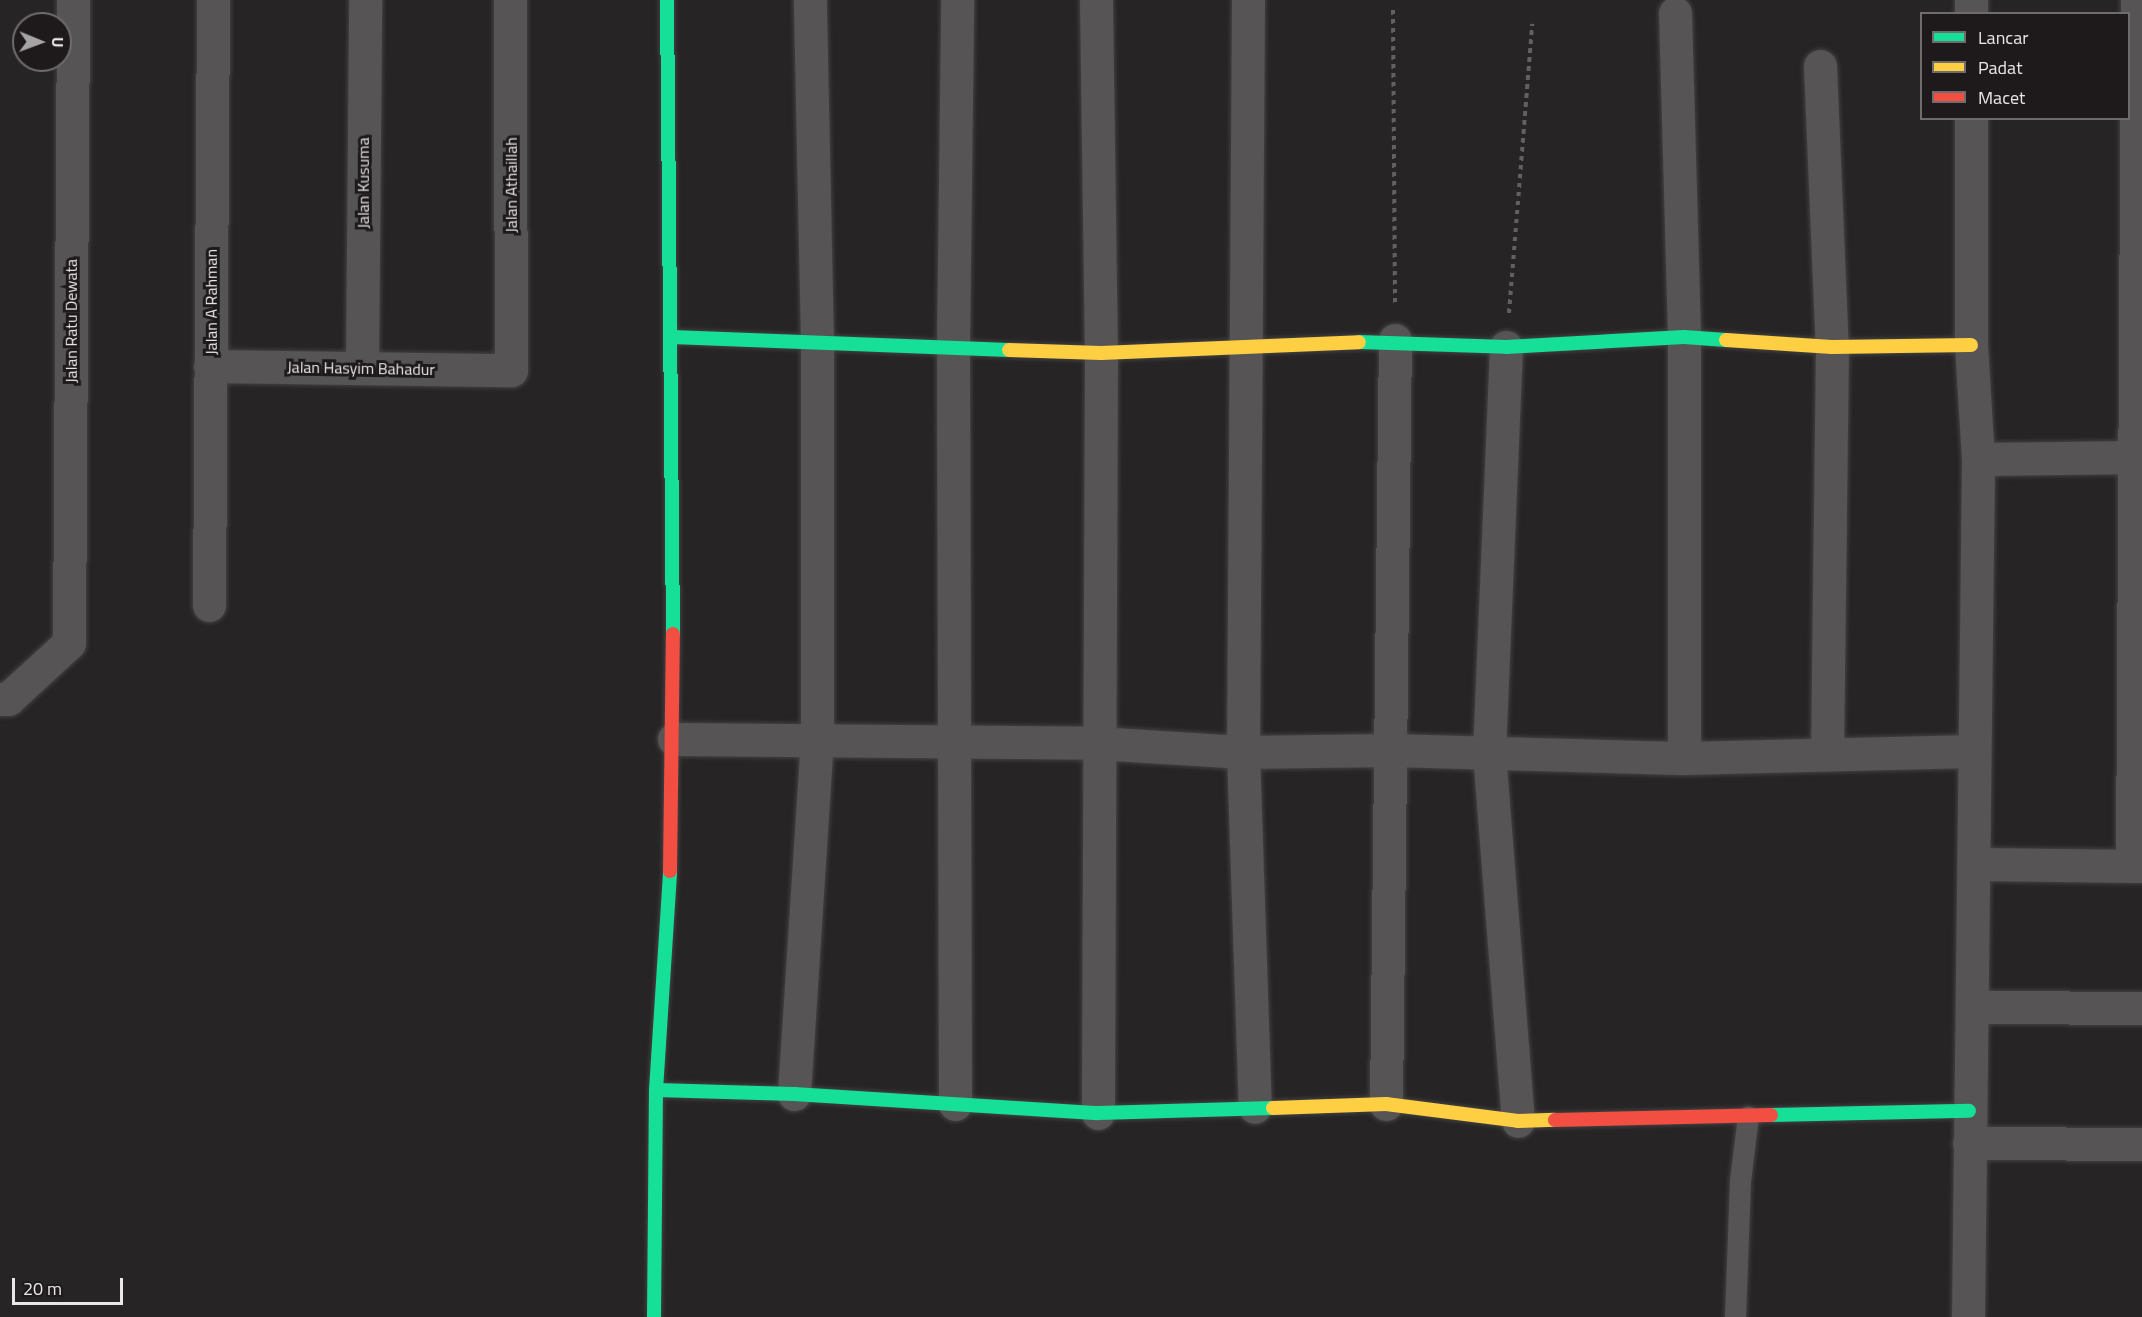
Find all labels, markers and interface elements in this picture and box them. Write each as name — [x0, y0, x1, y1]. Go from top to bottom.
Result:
north arrow — [12, 12, 72, 72]
legend — [1920, 12, 2130, 120]
text: Lancar — [1978, 24, 2028, 51]
text: U — [46, 37, 70, 48]
text: Padat — [1978, 54, 2022, 81]
text: Macet — [1978, 84, 2025, 111]
street label: Jalan Kusuma — [353, 137, 373, 229]
street label: Jalan Athaillah — [501, 137, 521, 233]
street label: Jalan A Rahman — [201, 249, 221, 355]
street label: Jalan Ratu Dewata — [61, 259, 81, 383]
street label: Jalan Hasyim Bahadur — [287, 357, 435, 379]
scale bar — [15, 1266, 126, 1304]
text: 20 m — [23, 1275, 62, 1302]

